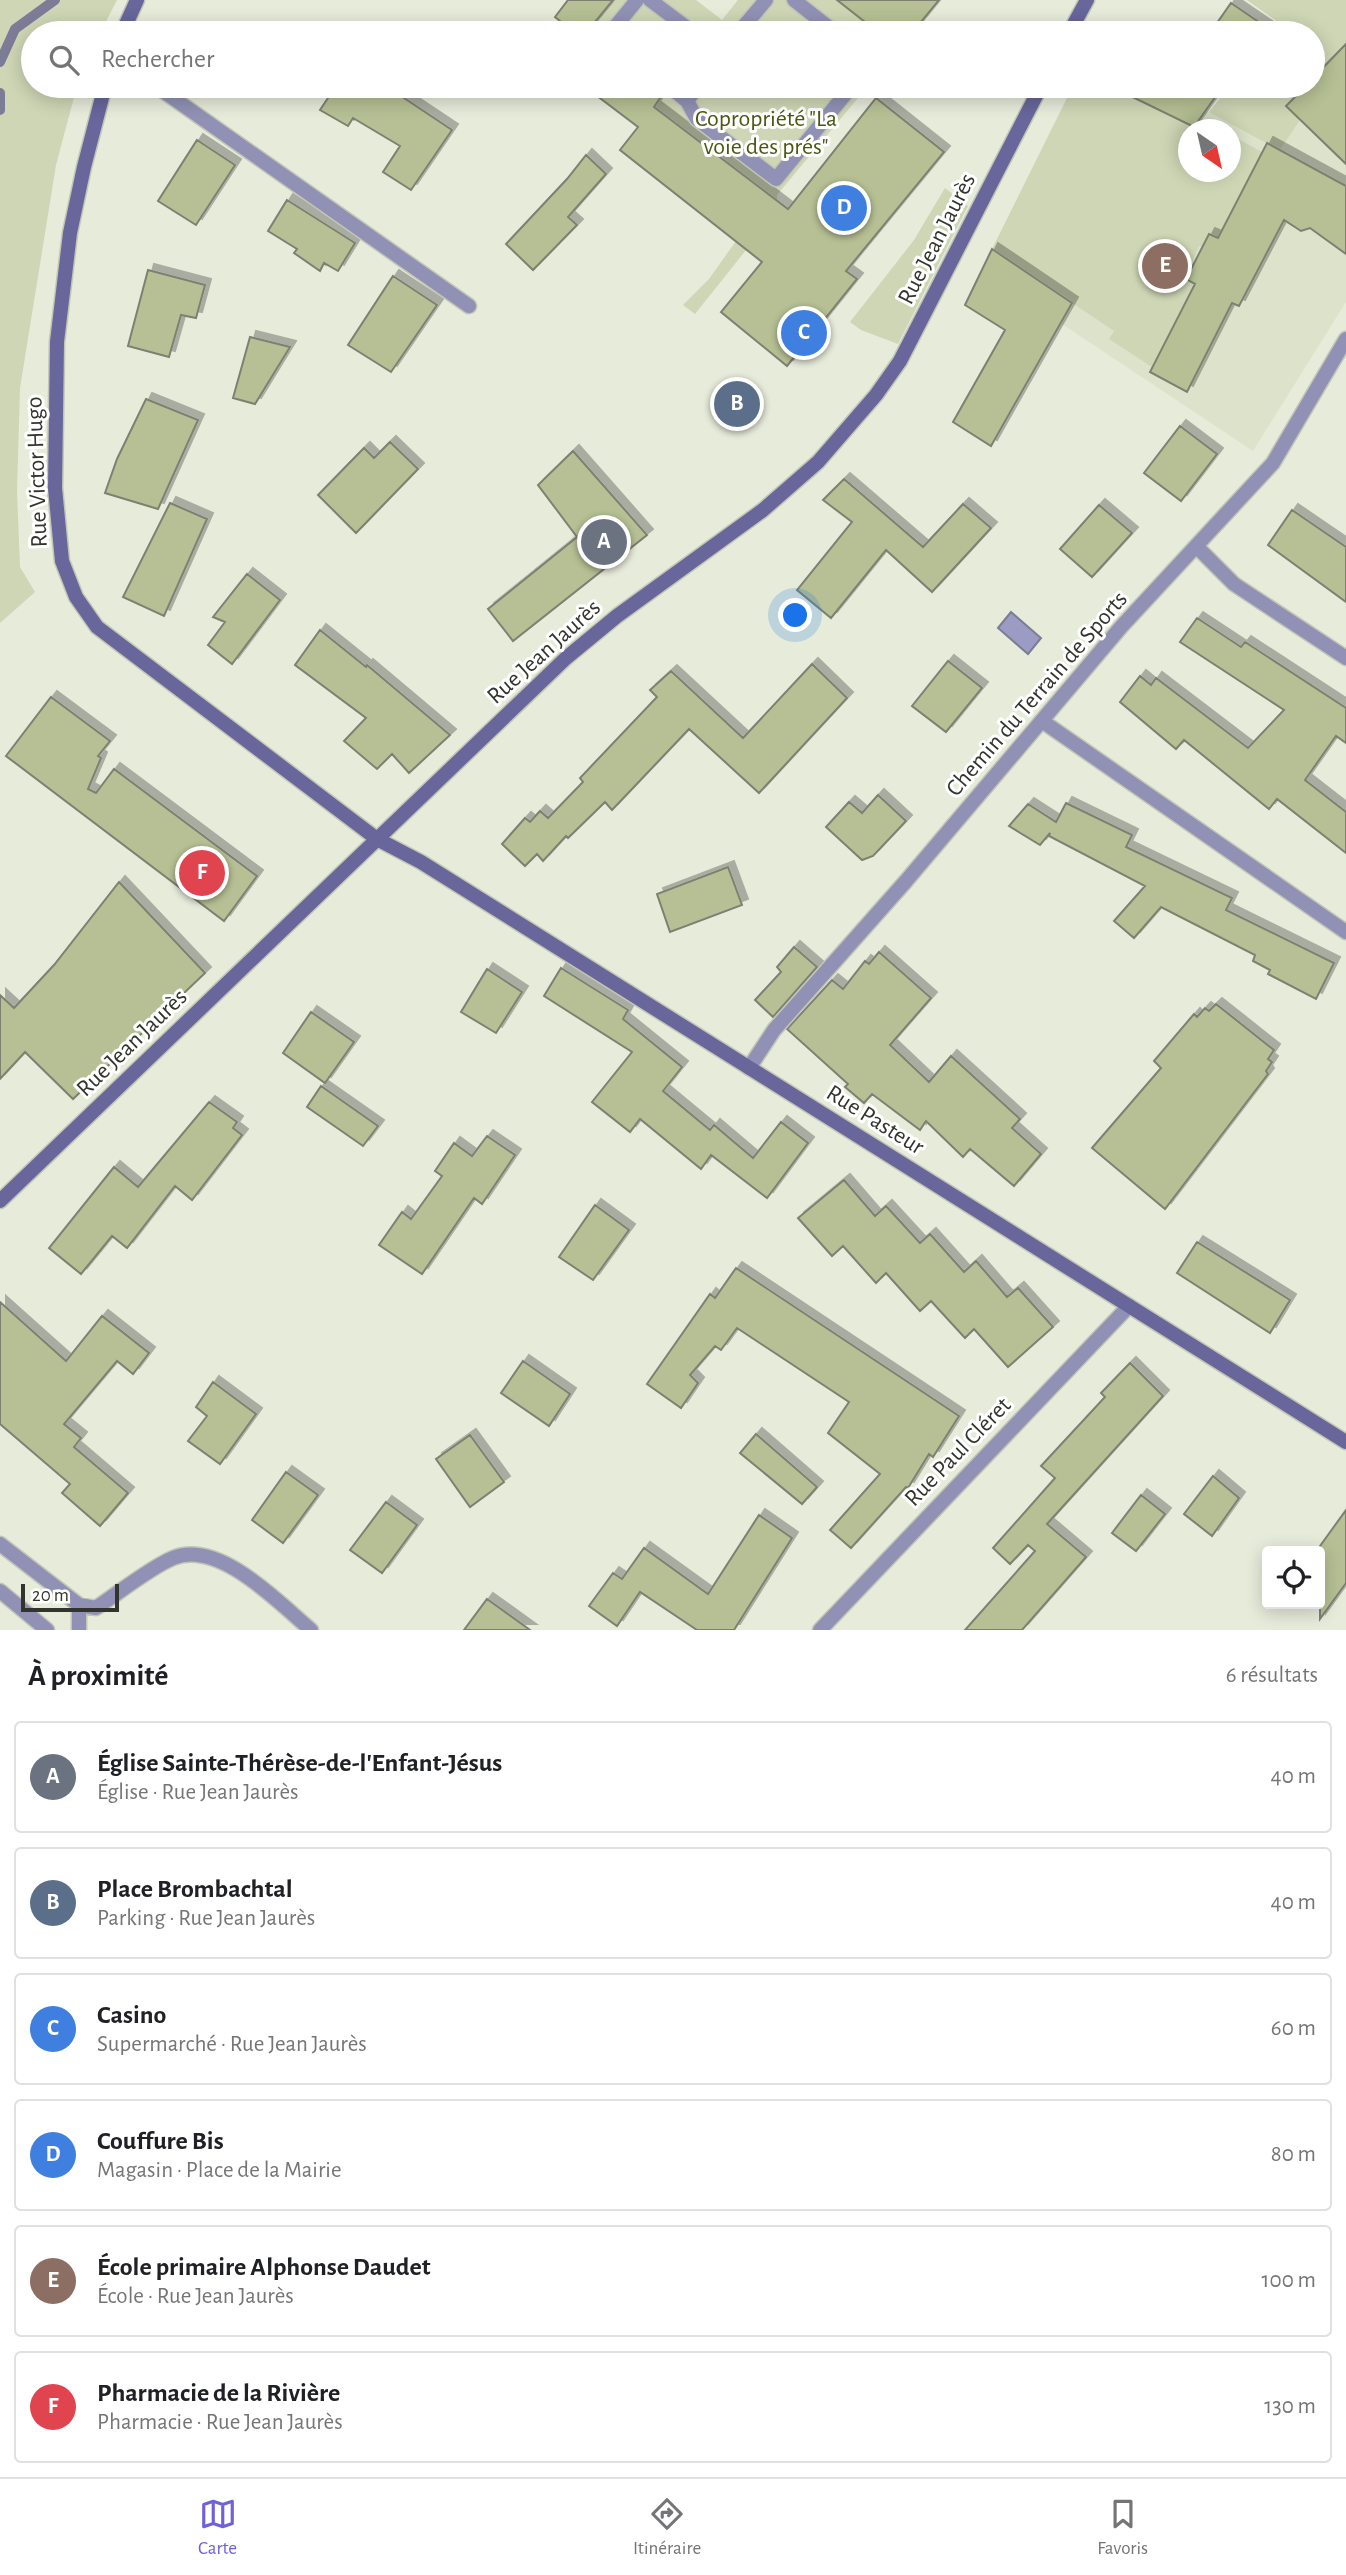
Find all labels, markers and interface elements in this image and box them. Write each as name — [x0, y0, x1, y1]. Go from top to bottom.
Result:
search box — [21, 21, 1325, 98]
icon: search — [45, 41, 83, 79]
text: Rechercher — [101, 46, 214, 72]
park label: Copropriété "La voie des prés" — [695, 107, 837, 159]
north arrow — [1178, 119, 1241, 182]
street label: Rue Jean Jaurès — [894, 170, 980, 308]
pin: D — [821, 182, 867, 234]
pin: E — [1142, 240, 1188, 292]
pin: C — [781, 307, 827, 359]
pin: B — [714, 378, 760, 430]
street label: Rue Victor Hugo — [22, 396, 52, 548]
pin: A — [581, 516, 627, 568]
street label: Chemin du Terrain de Sports — [942, 587, 1132, 801]
street label: Rue Jean Jaurès — [483, 595, 605, 709]
your location — [778, 598, 812, 632]
pin: F — [179, 847, 225, 899]
street label: Rue Jean Jaurès — [72, 985, 192, 1101]
street label: Rue Pasteur — [822, 1081, 928, 1159]
street label: Rue Paul Cléret — [900, 1393, 1016, 1511]
map controls — [1262, 1546, 1325, 1609]
button: locate — [1262, 1546, 1325, 1609]
scale bar — [21, 1581, 119, 1613]
text: 20 m — [32, 1586, 69, 1605]
text: À proximité — [28, 1661, 168, 1691]
text: 6 résultats — [1226, 1664, 1318, 1687]
text: Église Sainte-Thérèse-de-l'Enfant-Jésus — [97, 1750, 502, 1776]
text: A — [46, 1765, 60, 1788]
text: 40 m — [1271, 1765, 1316, 1788]
text: Église · Rue Jean Jaurès — [97, 1781, 299, 1804]
text: Place Brombachtal — [97, 1876, 293, 1902]
text: B — [46, 1891, 60, 1914]
text: 40 m — [1271, 1891, 1316, 1914]
text: Parking · Rue Jean Jaurès — [97, 1907, 315, 1930]
text: Casino — [97, 2002, 166, 2028]
text: C — [47, 2017, 59, 2040]
text: 60 m — [1271, 2017, 1316, 2040]
text: Supermarché · Rue Jean Jaurès — [97, 2033, 367, 2056]
text: Couffure Bis — [97, 2128, 224, 2154]
text: D — [45, 2143, 61, 2166]
text: 80 m — [1271, 2143, 1316, 2166]
text: Magasin · Place de la Mairie — [97, 2159, 342, 2182]
text: École primaire Alphonse Daudet — [97, 2254, 431, 2280]
text: E — [47, 2269, 59, 2292]
text: 100 m — [1262, 2269, 1316, 2292]
text: École · Rue Jean Jaurès — [97, 2285, 294, 2308]
text: Pharmacie de la Rivière — [97, 2380, 340, 2406]
text: F — [48, 2395, 58, 2418]
text: 130 m — [1264, 2395, 1316, 2418]
text: Pharmacie · Rue Jean Jaurès — [97, 2411, 343, 2434]
tab: Carte — [198, 2495, 237, 2560]
tab: Itinéraire — [633, 2495, 701, 2560]
tab: Favoris — [1097, 2495, 1148, 2560]

